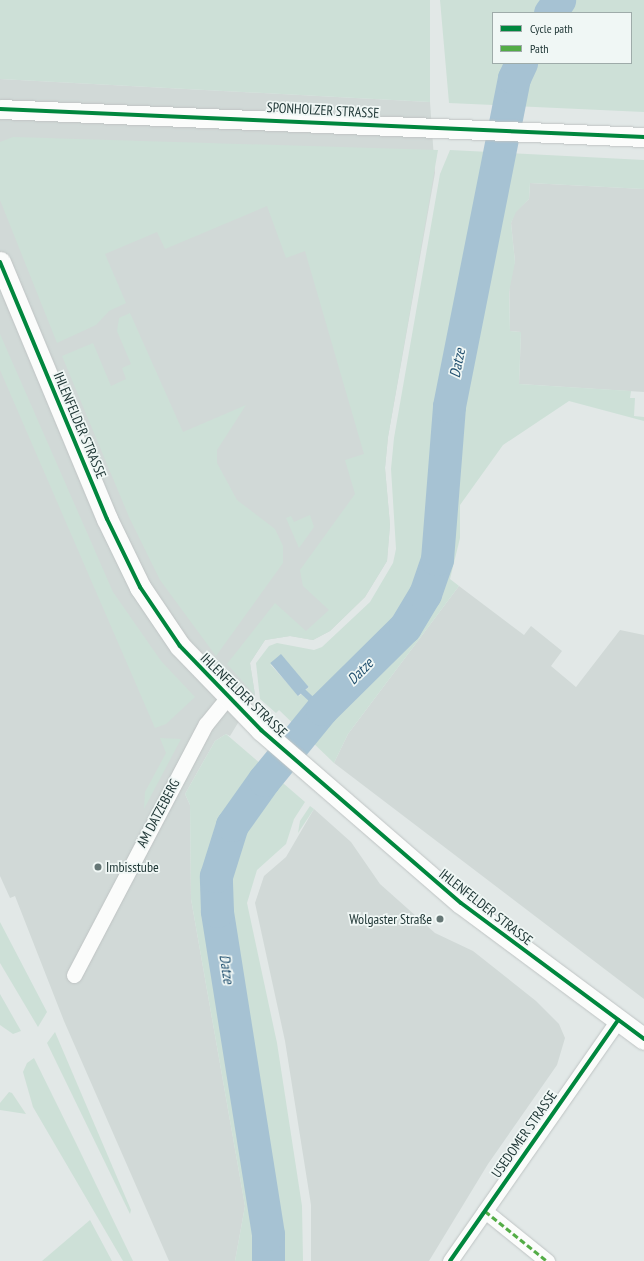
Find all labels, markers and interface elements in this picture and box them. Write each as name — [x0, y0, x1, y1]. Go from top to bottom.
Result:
legend — [492, 12, 632, 64]
text: Cycle path — [530, 21, 573, 36]
text: Path — [530, 41, 548, 56]
street label: SPONHOLZER STRASSE — [266, 99, 380, 121]
water label: Datze — [445, 347, 469, 379]
street label: IHLENFELDER STRASSE — [50, 369, 110, 481]
street label: IHLENFELDER STRASSE — [197, 649, 291, 741]
water label: Datze — [343, 654, 377, 688]
street label: AM DATZEBERG — [133, 776, 183, 850]
place label: Imbisstube — [106, 859, 159, 875]
marker: Imbisstube — [93, 862, 103, 872]
street label: IHLENFELDER STRASSE — [436, 865, 536, 949]
place label: Wolgaster Straße — [349, 911, 432, 927]
marker: Wolgaster Straße — [435, 914, 445, 924]
water label: Datze — [216, 953, 238, 985]
street label: USEDOMER STRASSE — [488, 1087, 560, 1181]

